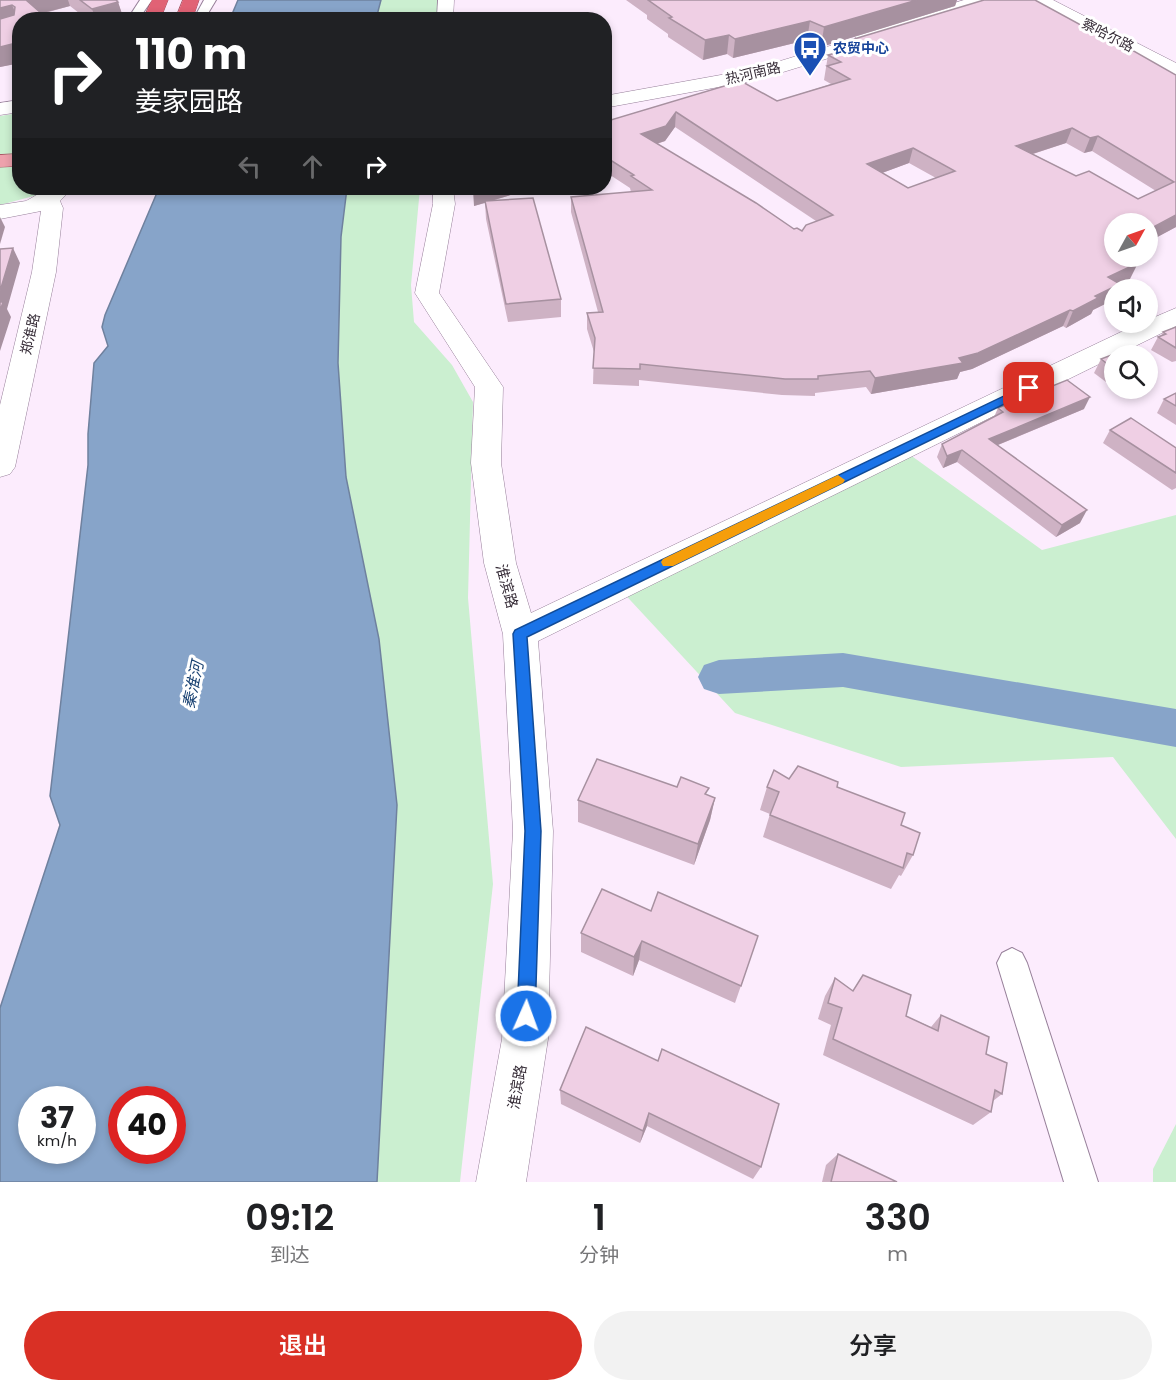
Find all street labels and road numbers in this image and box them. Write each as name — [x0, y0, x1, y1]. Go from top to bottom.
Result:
street label: 察哈尔路 — [1079, 13, 1137, 57]
street label: 热河南路 — [723, 57, 783, 89]
street label: 郑淮路 — [16, 311, 44, 357]
street label: 淮滨路 — [491, 562, 523, 610]
street label: 淮滨路 — [503, 1063, 531, 1111]

